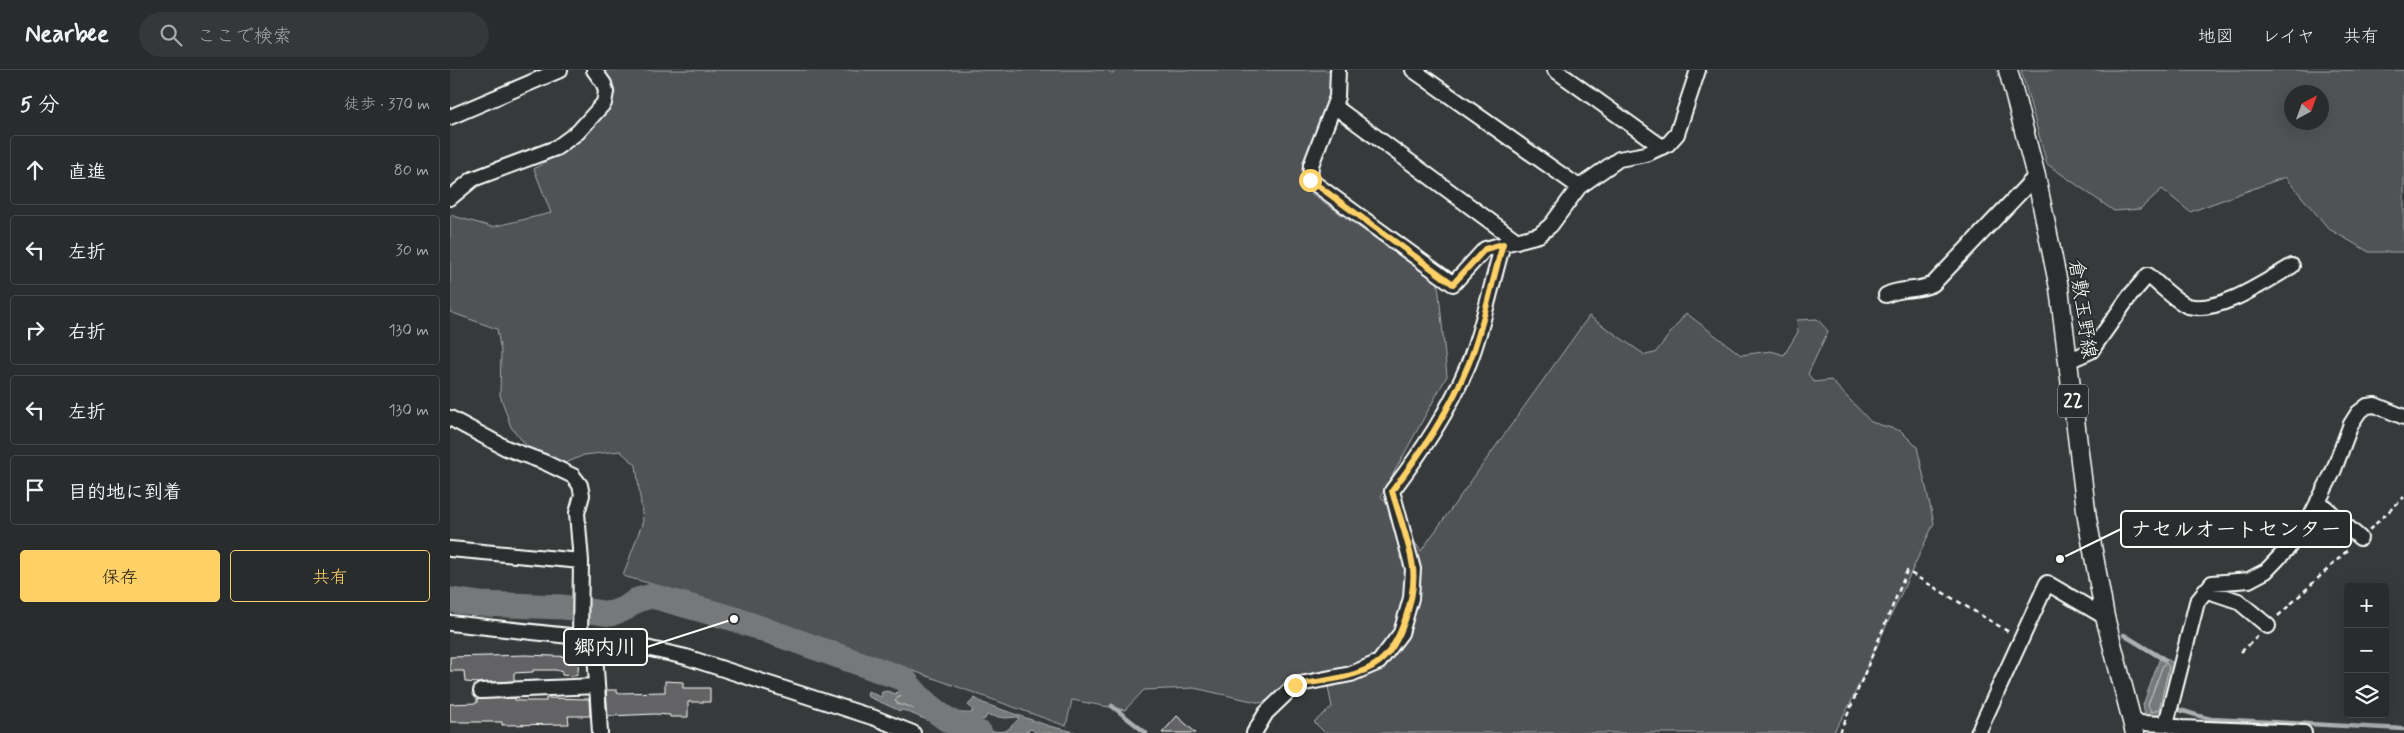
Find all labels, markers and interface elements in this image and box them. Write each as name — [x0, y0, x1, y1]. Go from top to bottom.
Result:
search box — [139, 12, 489, 57]
text: Nearbee — [25, 19, 109, 50]
icon: search — [157, 21, 185, 49]
text: ここで検索 — [197, 24, 292, 49]
text: 地図 — [2198, 25, 2234, 49]
text: レイヤ — [2262, 25, 2315, 49]
text: 共有 — [2343, 25, 2379, 49]
north arrow — [2284, 85, 2329, 130]
text: 5 分 — [20, 91, 59, 119]
text: 徒歩 · 370 m — [344, 94, 430, 115]
icon: ahead — [21, 156, 49, 184]
text: 直進 — [68, 160, 106, 185]
text: 80 m — [394, 160, 429, 181]
route start — [1299, 169, 1322, 192]
icon: left — [21, 236, 49, 264]
text: 左折 — [68, 240, 106, 265]
text: 30 m — [396, 240, 429, 261]
street label: 倉敷玉野線 — [2062, 258, 2102, 360]
icon: right — [21, 316, 49, 344]
text: 右折 — [68, 320, 106, 345]
text: 130 m — [388, 320, 429, 341]
road number: 22 — [2058, 384, 2088, 418]
icon: left — [21, 396, 49, 424]
text: 左折 — [68, 400, 106, 425]
text: 130 m — [388, 400, 429, 421]
icon: arrive — [21, 476, 49, 504]
text: 目的地に到着 — [68, 480, 182, 505]
callout: ナセルオートセンター — [2121, 511, 2351, 547]
text: ナセルオートセンター — [2131, 516, 2341, 544]
button: 保存 — [20, 550, 220, 602]
button: 共有 — [230, 550, 430, 602]
map controls — [2344, 583, 2389, 718]
button: + — [2344, 583, 2389, 628]
button: − — [2344, 628, 2389, 673]
callout: 郷内川 — [564, 629, 647, 665]
text: 郷内川 — [574, 634, 637, 662]
button: layers — [2344, 673, 2389, 718]
route end — [1284, 674, 1307, 697]

